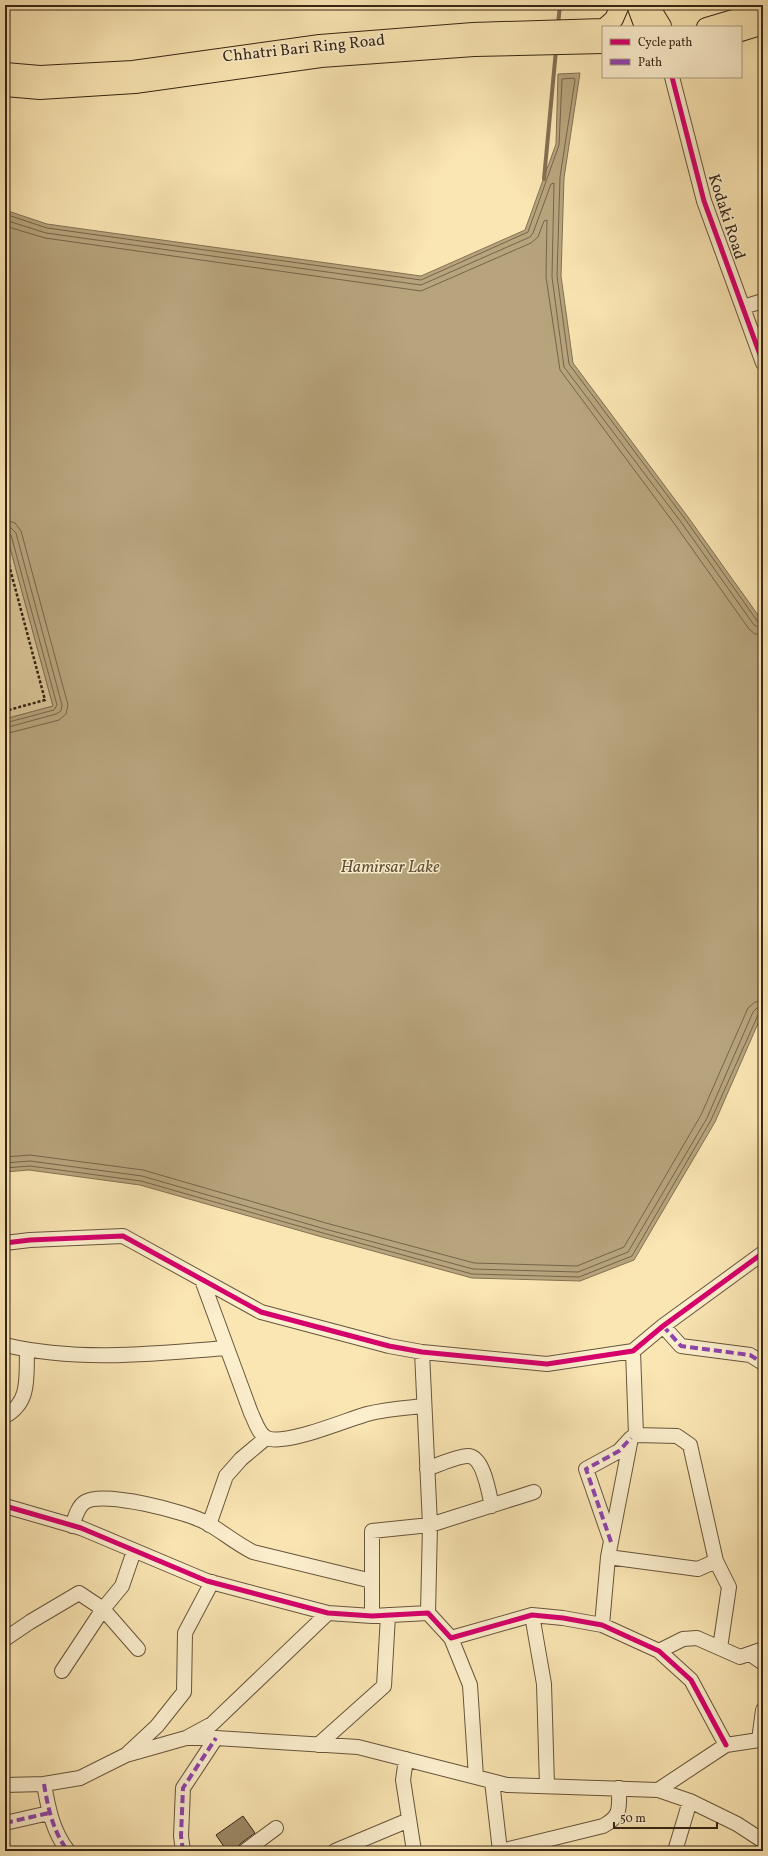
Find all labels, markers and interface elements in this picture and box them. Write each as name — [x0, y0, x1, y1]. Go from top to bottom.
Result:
legend — [602, 26, 742, 78]
street label: Chhatri Bari Ring Road — [222, 30, 386, 68]
text: Cycle path — [638, 35, 693, 51]
text: Path — [638, 55, 662, 71]
street label: Kodaki Road — [702, 171, 750, 263]
water label: Hamirsar Lake — [341, 856, 440, 879]
scale bar — [614, 1804, 717, 1830]
text: 50 m — [620, 1811, 646, 1827]

